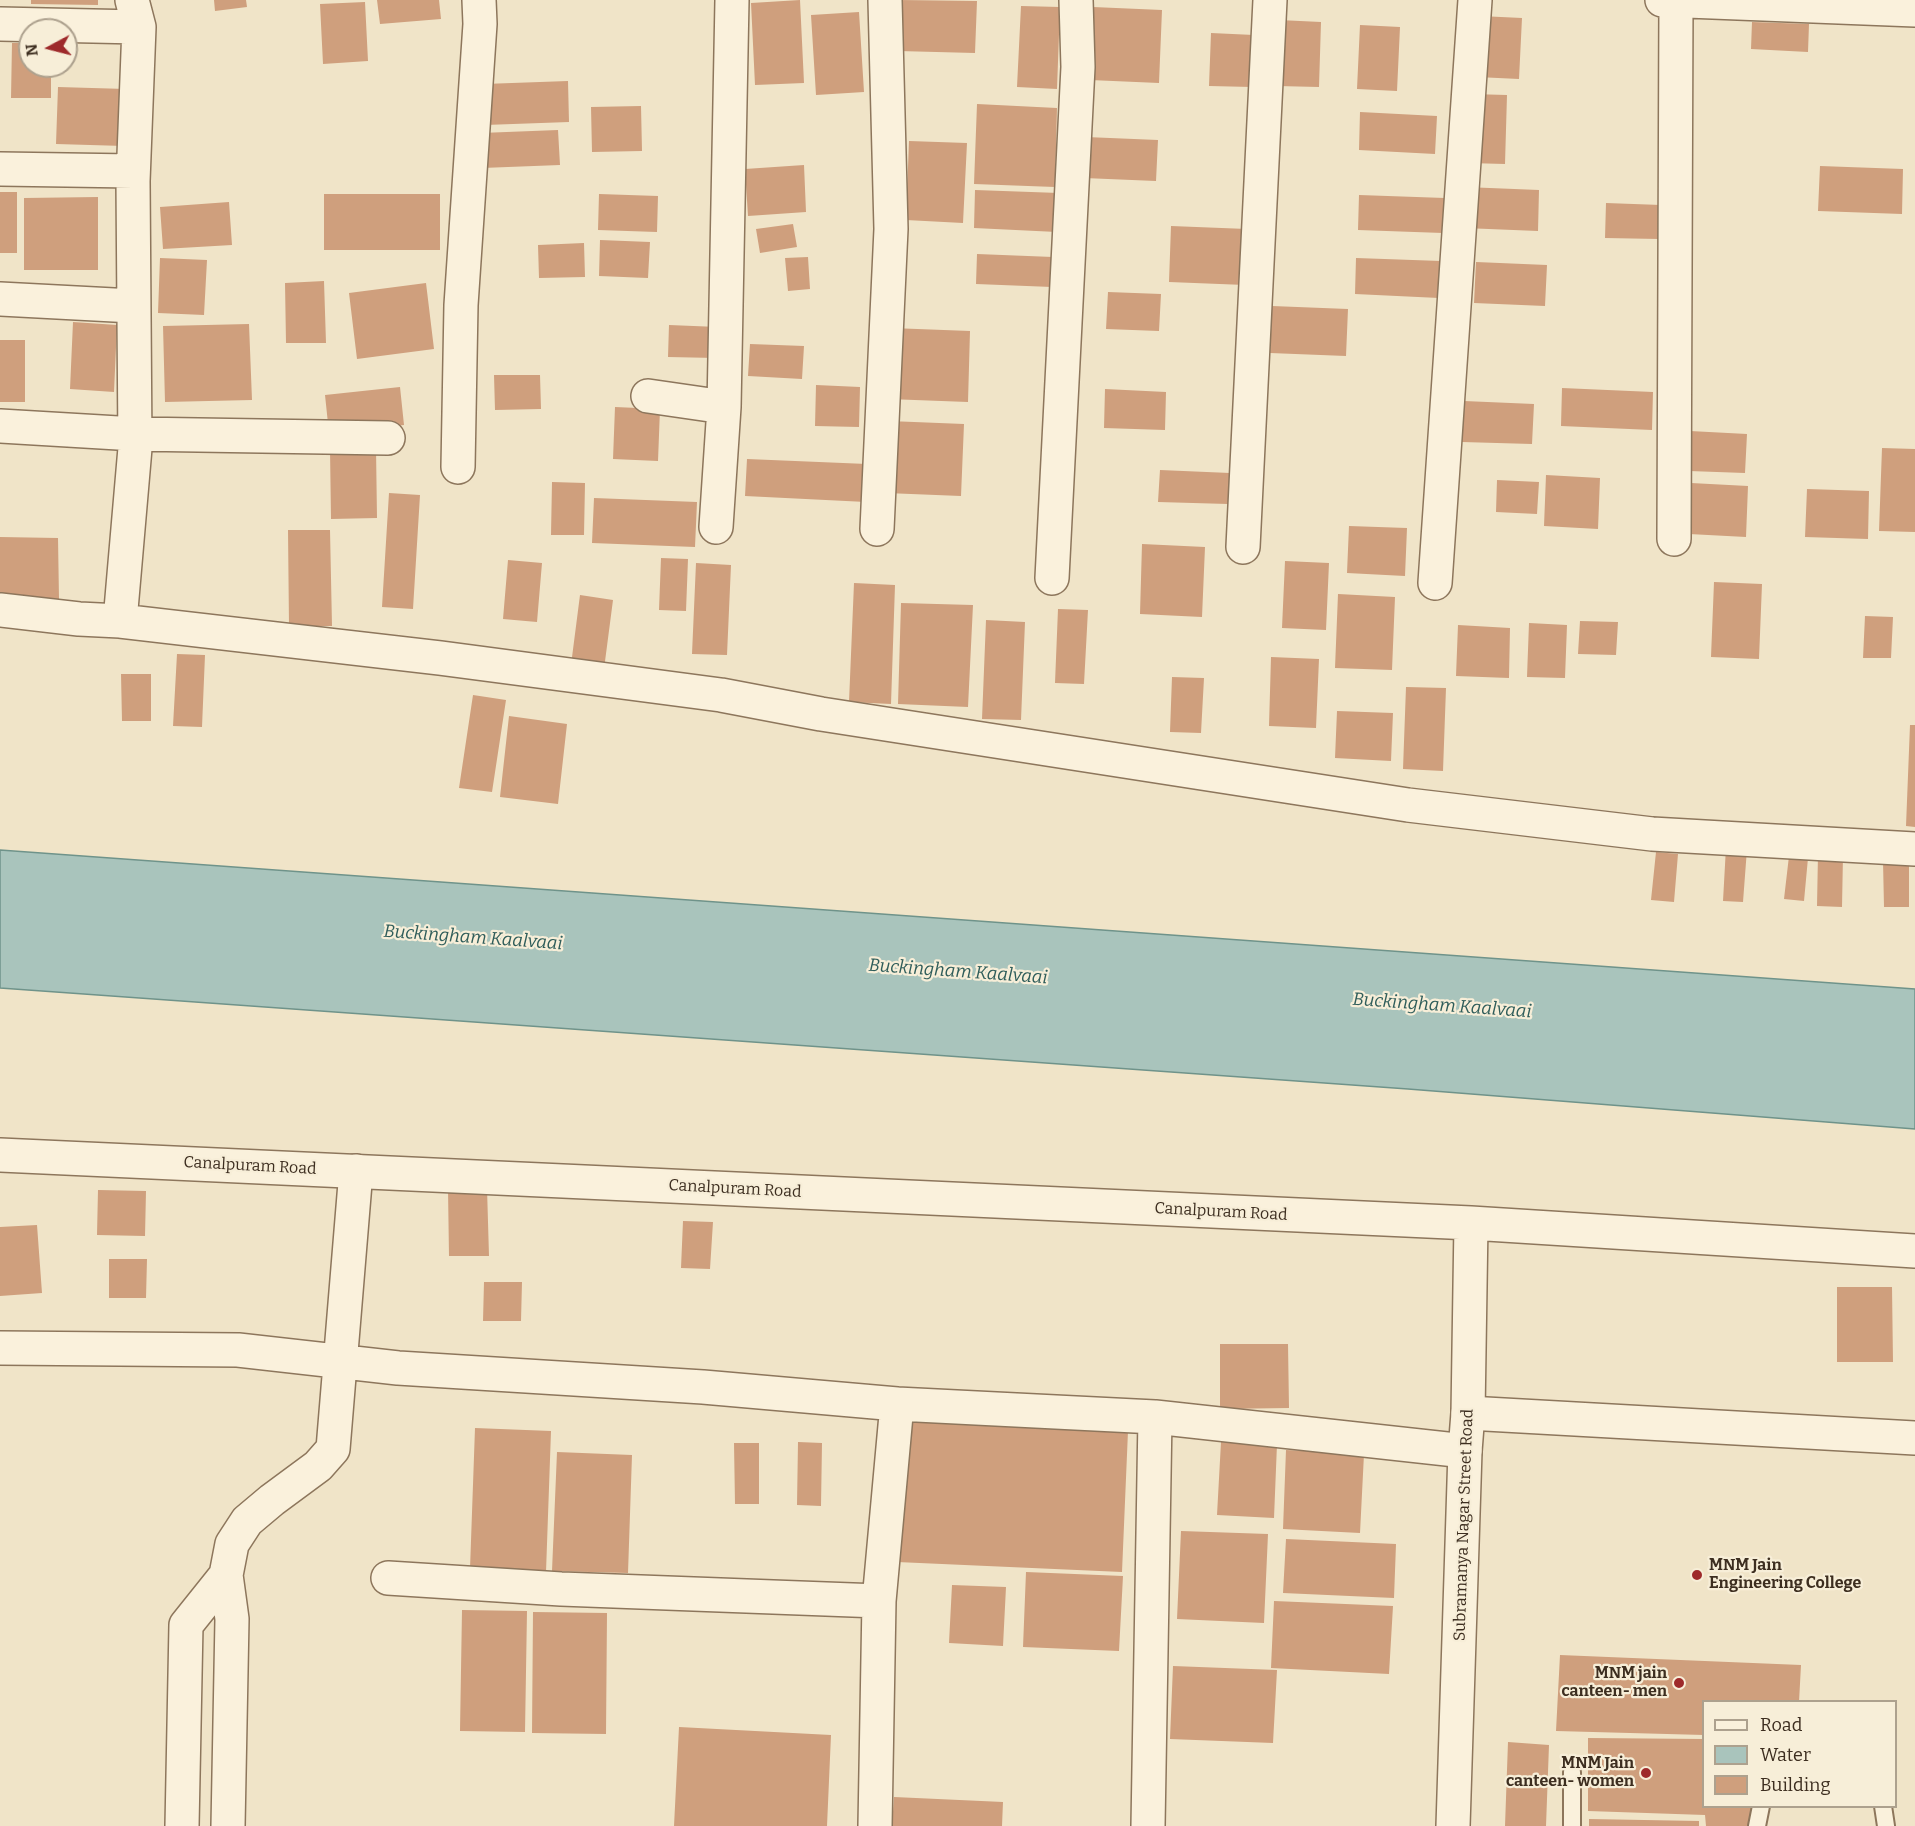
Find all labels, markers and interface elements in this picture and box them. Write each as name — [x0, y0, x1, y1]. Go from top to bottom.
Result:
north arrow — [18, 18, 78, 78]
text: N — [21, 43, 42, 57]
water label: Buckingham Kaalvaai — [383, 921, 563, 955]
water label: Buckingham Kaalvaai — [868, 955, 1048, 989]
water label: Buckingham Kaalvaai — [1352, 989, 1532, 1023]
street label: Canalpuram Road — [183, 1153, 317, 1179]
street label: Canalpuram Road — [668, 1176, 802, 1202]
street label: Canalpuram Road — [1154, 1199, 1288, 1225]
street label: Subramanya Nagar Street Road — [1450, 1408, 1478, 1642]
place label: MNM Jain Engineering College — [1709, 1556, 1861, 1594]
marker: MNM Jain Engineering College — [1690, 1568, 1704, 1582]
place label: MNM jain canteen- men — [1561, 1664, 1667, 1702]
marker: MNM jain canteen- men — [1672, 1676, 1686, 1690]
legend — [1702, 1700, 1897, 1808]
text: Road — [1760, 1714, 1802, 1736]
text: Water — [1760, 1744, 1811, 1766]
place label: MNM Jain canteen- women — [1506, 1754, 1634, 1792]
marker: MNM Jain canteen- women — [1639, 1766, 1653, 1780]
text: Building — [1760, 1774, 1831, 1796]

